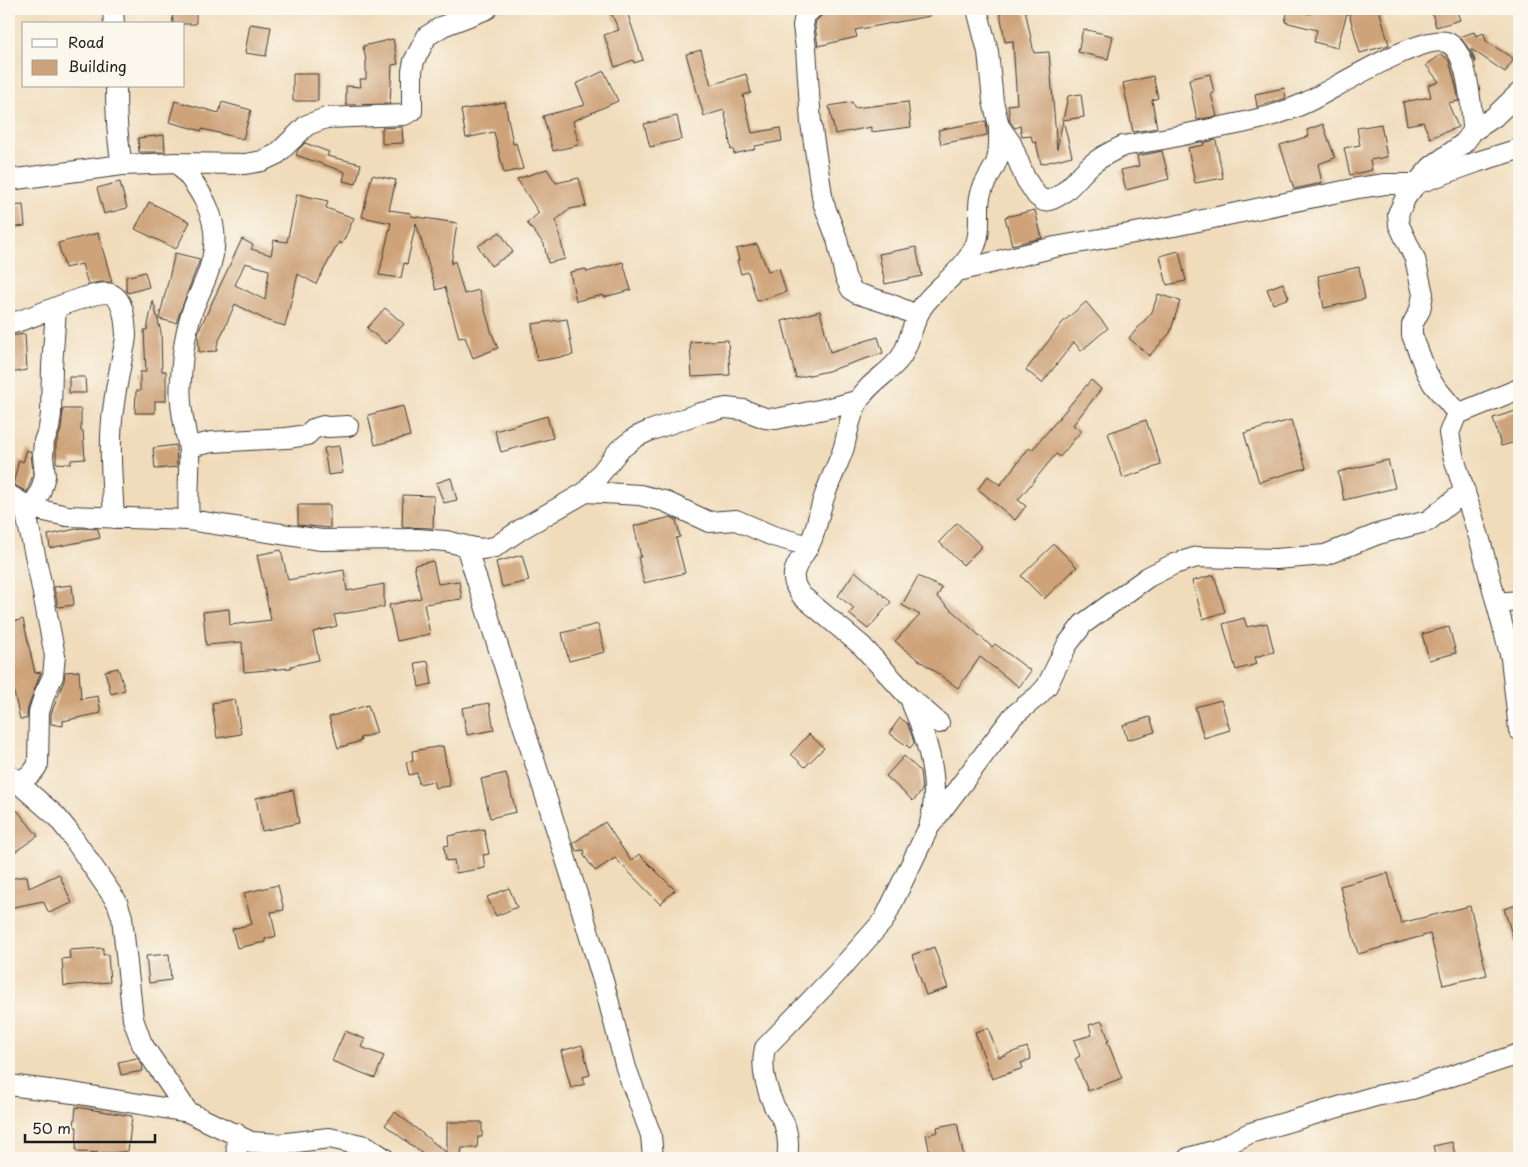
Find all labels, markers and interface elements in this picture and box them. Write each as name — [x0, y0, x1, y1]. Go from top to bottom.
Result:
legend — [22, 22, 185, 88]
text: Road — [68, 30, 104, 53]
text: Building — [68, 54, 127, 77]
scale bar — [25, 1112, 155, 1144]
text: 50 m — [32, 1116, 71, 1139]

